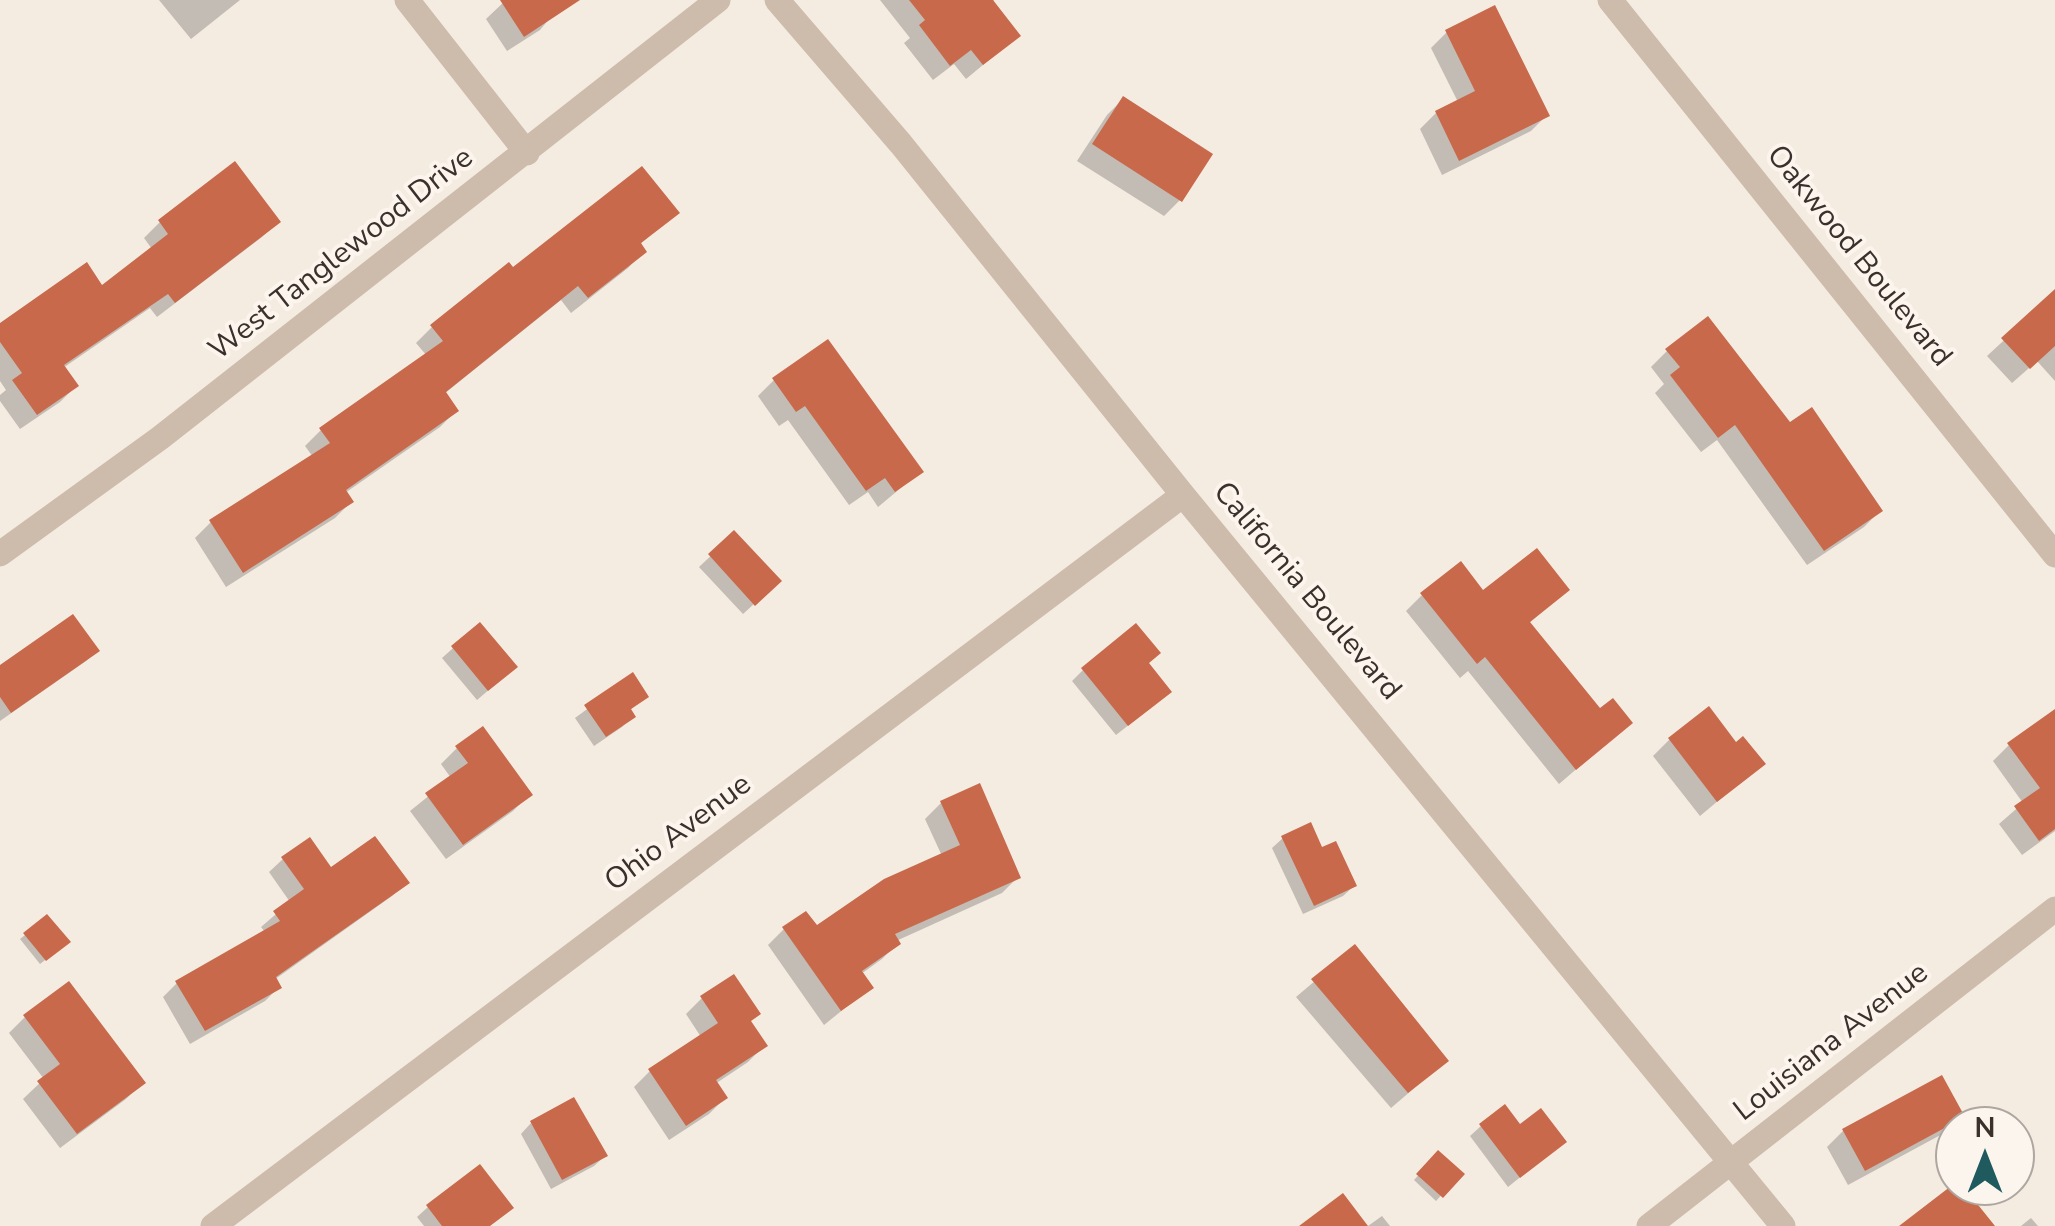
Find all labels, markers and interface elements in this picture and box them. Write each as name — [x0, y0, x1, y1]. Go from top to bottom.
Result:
street label: Oakwood Boulevard — [1758, 139, 1958, 375]
street label: West Tanglewood Drive — [203, 141, 481, 369]
street label: California Boulevard — [1204, 476, 1408, 708]
street label: Ohio Avenue — [599, 767, 759, 901]
street label: Louisiana Avenue — [1728, 956, 1936, 1130]
north arrow — [1935, 1106, 2035, 1206]
text: N — [1975, 1109, 1995, 1147]

